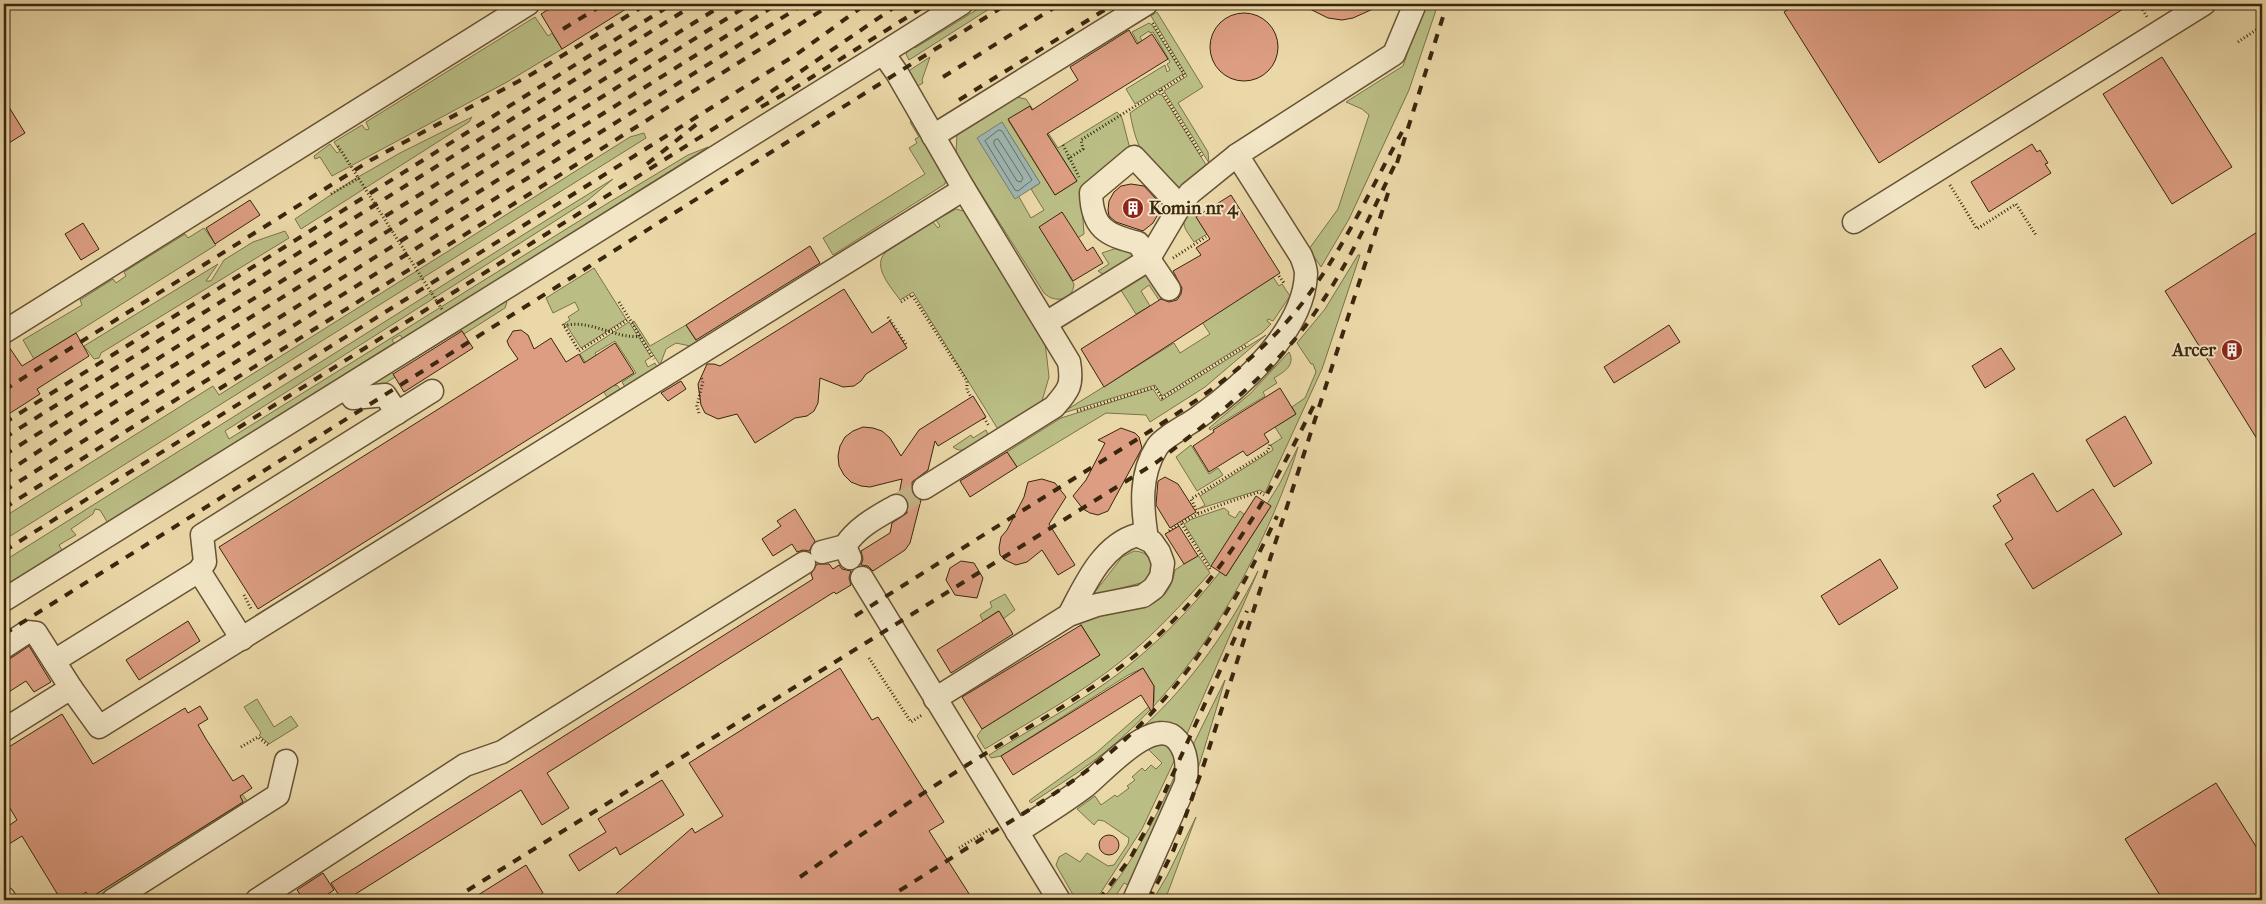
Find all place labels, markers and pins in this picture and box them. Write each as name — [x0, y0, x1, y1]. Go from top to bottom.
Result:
building icon: Komin nr 4 — [1121, 196, 1145, 220]
place label: Komin nr 4 — [1149, 198, 1239, 219]
building icon: Arcer — [2220, 338, 2244, 362]
place label: Arcer — [2171, 340, 2216, 361]

